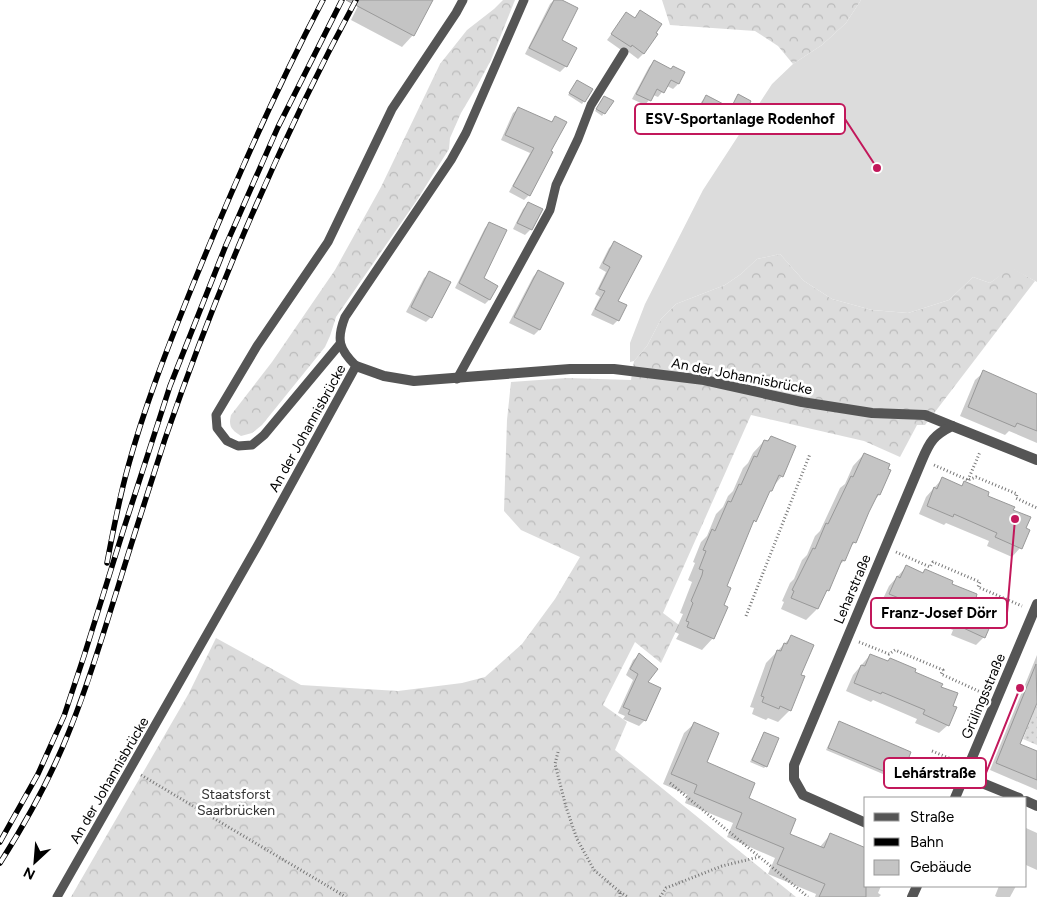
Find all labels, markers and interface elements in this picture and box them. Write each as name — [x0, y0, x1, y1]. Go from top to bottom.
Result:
callout: ESV-Sportanlage Rodenhof — [635, 104, 845, 134]
text: ESV-Sportanlage Rodenhof — [645, 110, 835, 128]
street label: An der Johannisbrücke — [670, 354, 814, 399]
street label: An der Johannisbrücke — [265, 361, 350, 495]
street label: Leharstraße — [830, 552, 875, 627]
callout: Franz-Josef Dörr — [871, 598, 1007, 628]
text: Franz-Josef Dörr — [881, 604, 997, 622]
street label: Grülingsstraße — [958, 651, 1009, 742]
street label: An der Johannisbrücke — [66, 714, 153, 846]
callout: Lehárstraße — [884, 758, 986, 788]
text: Lehárstraße — [894, 764, 977, 782]
park label: Staatsforst Saarbrücken — [197, 786, 275, 819]
legend — [864, 797, 1027, 887]
text: Straße — [910, 808, 954, 826]
text: Bahn — [910, 833, 944, 851]
north arrow — [10, 837, 60, 887]
text: Gebäude — [910, 858, 971, 876]
text: N — [21, 863, 38, 883]

